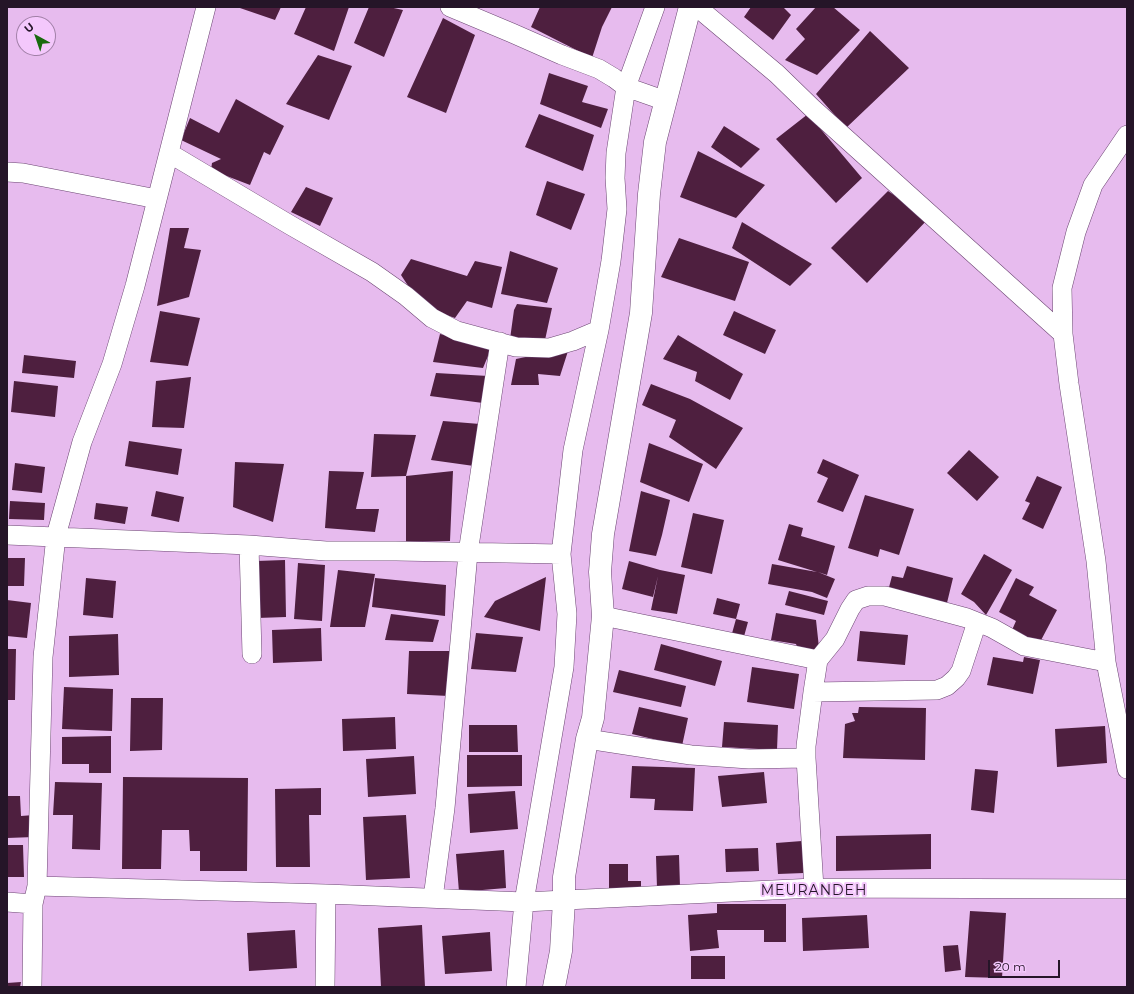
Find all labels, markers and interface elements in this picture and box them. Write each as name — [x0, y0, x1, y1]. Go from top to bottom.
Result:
north arrow — [16, 16, 56, 56]
text: U — [21, 19, 37, 36]
district label: MEURANDEH — [761, 883, 867, 899]
scale bar — [990, 952, 1062, 978]
text: 20 m — [995, 959, 1026, 974]

